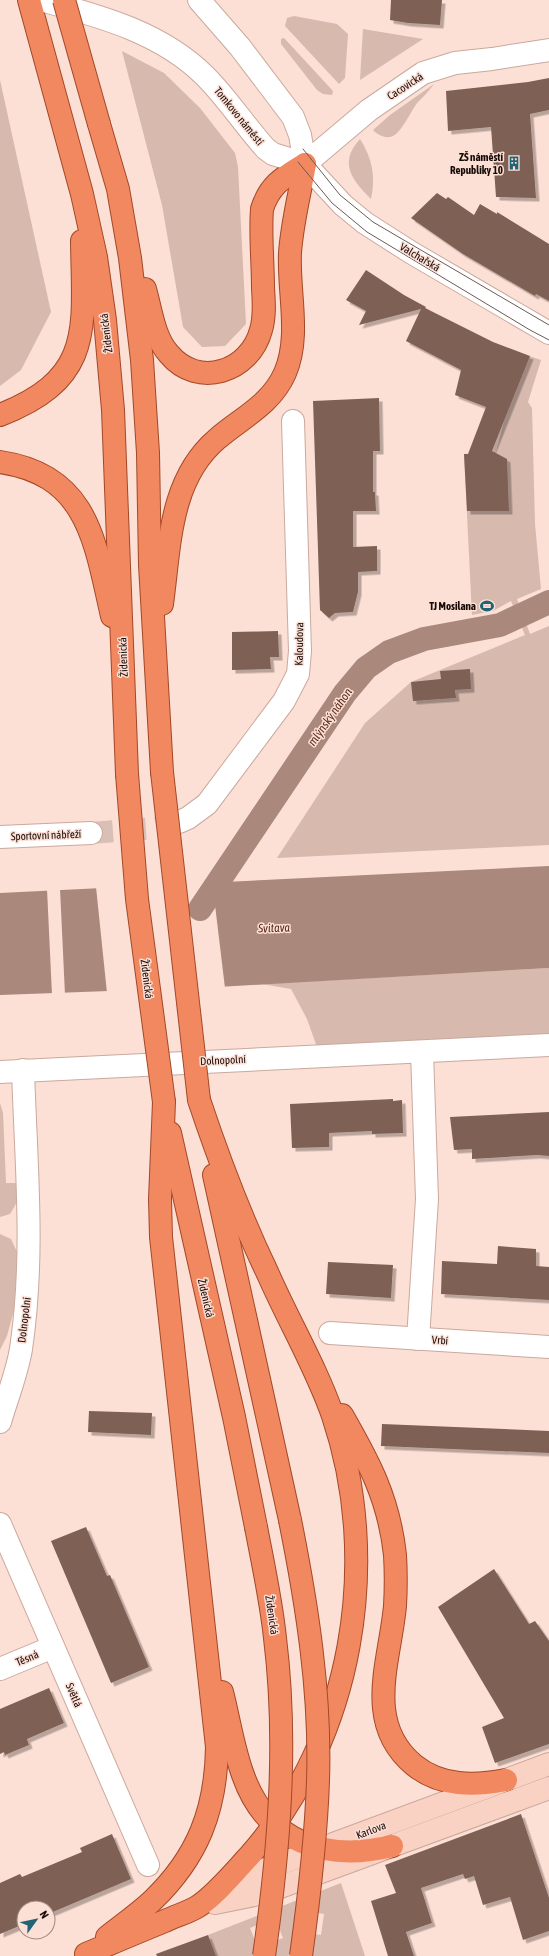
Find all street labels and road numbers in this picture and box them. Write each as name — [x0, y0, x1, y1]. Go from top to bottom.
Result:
street label: Cacovická — [385, 70, 425, 102]
street label: Tomkovo náměstí — [212, 85, 266, 148]
street label: Valchařská — [398, 240, 442, 274]
street label: Židenická — [98, 313, 114, 353]
street label: Kaloudova — [293, 622, 305, 666]
street label: Židenická — [116, 637, 130, 677]
street label: Sportovní nábřeží — [11, 828, 82, 842]
street label: Židenická — [139, 959, 155, 999]
street label: Dolnopolní — [200, 1053, 247, 1067]
street label: Židenická — [196, 1277, 216, 1319]
street label: Dolnopolní — [15, 1296, 33, 1344]
street label: Vrbí — [431, 1333, 449, 1347]
street label: Židenická — [263, 1595, 281, 1635]
street label: Těsná — [14, 1648, 40, 1668]
street label: Světlá — [64, 1681, 84, 1709]
street label: Karlova — [354, 1819, 388, 1841]

